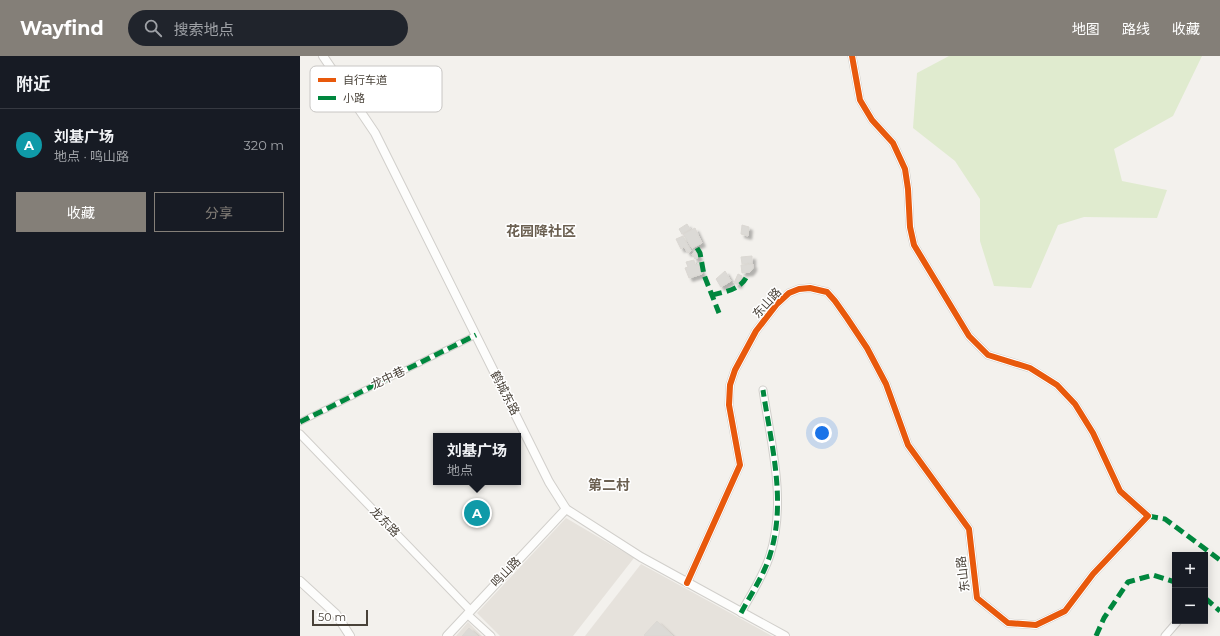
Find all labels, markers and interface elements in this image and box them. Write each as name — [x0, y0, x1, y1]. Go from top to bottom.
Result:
search box — [128, 10, 408, 46]
text: Wayfind — [20, 17, 104, 40]
icon: search — [142, 17, 164, 39]
text: 搜索地点 — [174, 20, 234, 39]
text: 地图 — [1072, 20, 1100, 38]
text: 路线 — [1122, 20, 1150, 38]
text: 收藏 — [1172, 20, 1200, 38]
legend — [310, 66, 442, 112]
text: 自行车道 — [343, 73, 387, 87]
text: 附近 — [16, 74, 50, 94]
text: 小路 — [343, 91, 365, 105]
text: 刘基广场 — [54, 127, 114, 146]
text: A — [24, 137, 34, 153]
text: 320 m — [244, 137, 284, 153]
text: 地点 · 鸣山路 — [54, 148, 129, 164]
button: 收藏 — [16, 192, 146, 232]
button: 分享 — [154, 192, 284, 232]
district label: 花园降社区 — [506, 222, 576, 240]
street label: 东山路 — [749, 284, 784, 321]
street label: 龙中巷 — [368, 363, 407, 392]
street label: 鹤城东路 — [488, 368, 523, 418]
your location — [812, 423, 832, 443]
popup — [433, 433, 521, 485]
text: 刘基广场 — [447, 441, 507, 460]
text: 地点 — [447, 462, 473, 478]
district label: 第二村 — [588, 476, 630, 494]
pin: A — [464, 498, 490, 528]
street label: 龙东路 — [367, 503, 403, 540]
map controls — [1172, 552, 1208, 624]
button: + — [1172, 552, 1208, 588]
street label: 鸣山路 — [488, 553, 524, 590]
street label: 东山路 — [953, 555, 972, 593]
button: − — [1172, 588, 1208, 624]
scale bar — [312, 608, 368, 627]
text: 50 m — [318, 610, 346, 624]

